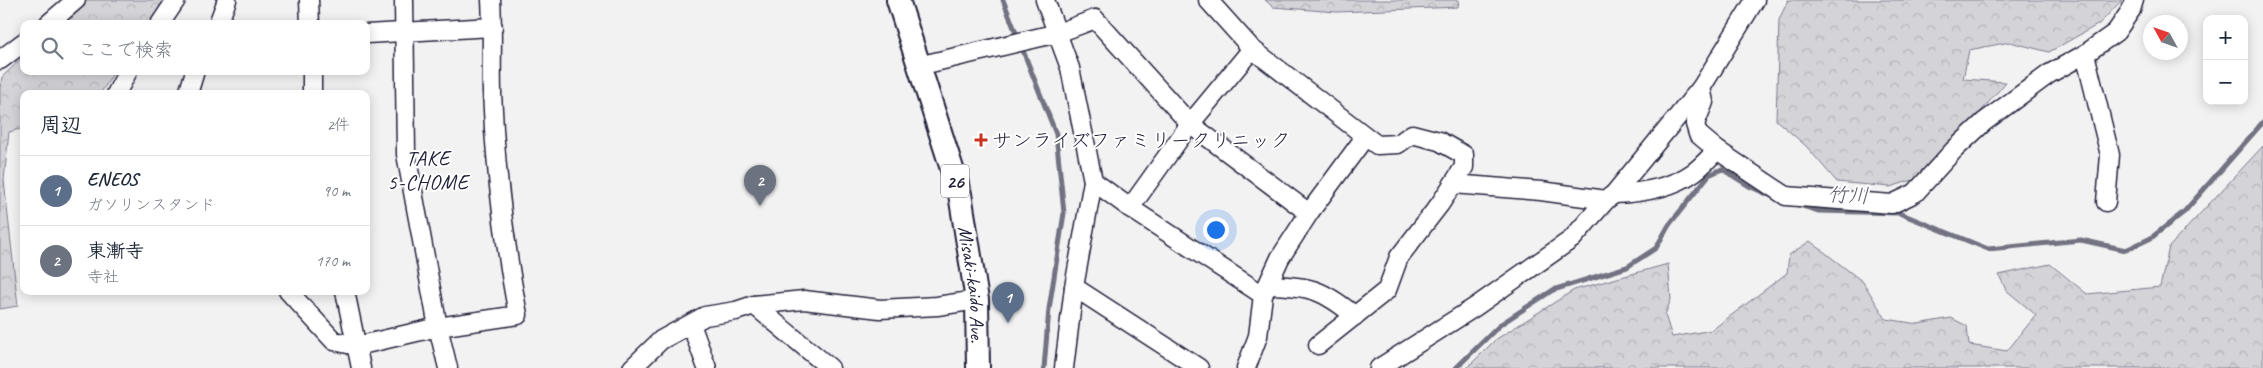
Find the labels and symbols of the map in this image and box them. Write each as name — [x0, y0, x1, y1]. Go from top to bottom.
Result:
north arrow — [2143, 15, 2188, 60]
place label: サンライズファミリークリニック — [992, 128, 1290, 153]
marker: サンライズファミリークリニック — [974, 133, 988, 147]
district label: TAKE 5-CHOME — [387, 145, 471, 195]
pin: 2 — [744, 165, 776, 206]
road number: 26 — [941, 165, 969, 198]
water label: 竹川 — [1827, 181, 1869, 209]
your location — [1203, 217, 1229, 243]
street label: Misaki-kaido Ave. — [952, 224, 990, 343]
pin: 1 — [992, 282, 1024, 323]

